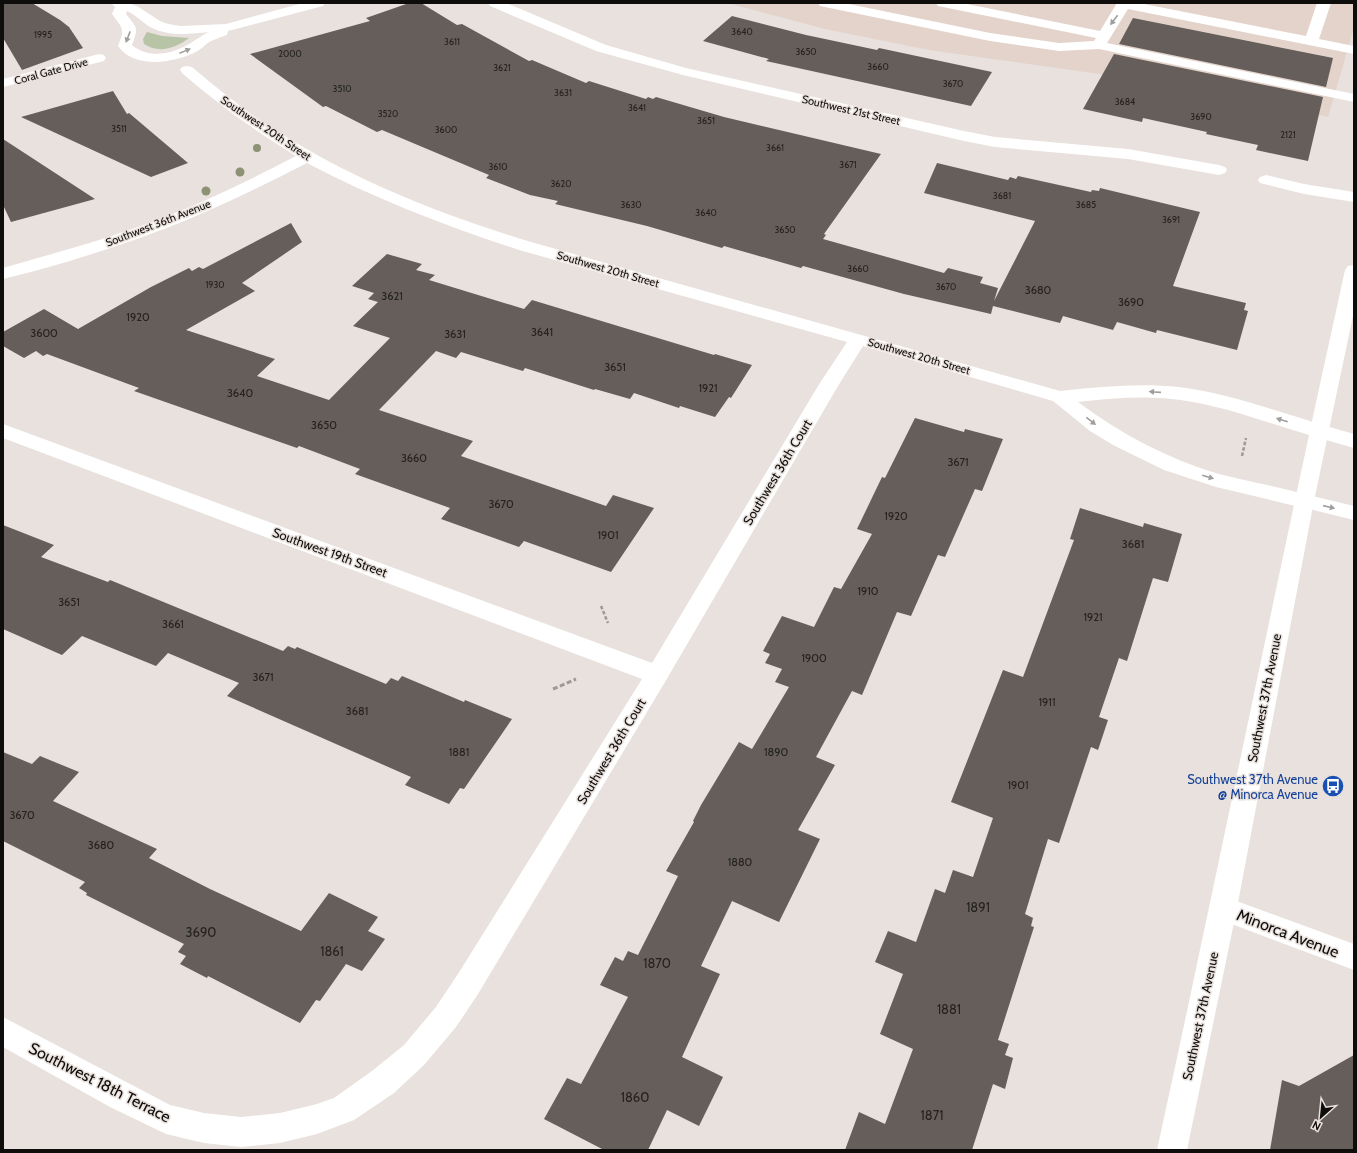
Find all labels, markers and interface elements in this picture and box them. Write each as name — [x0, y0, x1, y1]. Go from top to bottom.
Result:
one-way arrow — [1110, 15, 1118, 26]
house number: 3640 — [731, 26, 753, 37]
house number: 1995 — [34, 29, 52, 40]
one-way arrow — [124, 31, 130, 43]
house number: 3611 — [444, 36, 460, 47]
house number: 3650 — [795, 46, 817, 57]
one-way arrow — [179, 48, 191, 54]
house number: 2000 — [278, 48, 302, 59]
street label: Coral Gate Drive — [13, 54, 90, 88]
house number: 3660 — [867, 61, 889, 72]
house number: 3621 — [493, 62, 511, 73]
house number: 3670 — [943, 78, 963, 89]
house number: 3510 — [333, 83, 351, 94]
house number: 3631 — [554, 87, 572, 98]
street label: Southwest 21st Street — [800, 92, 902, 128]
street label: Southwest 20th Street — [218, 93, 314, 164]
house number: 3684 — [1115, 96, 1135, 107]
house number: 3641 — [628, 102, 646, 113]
house number: 3520 — [378, 108, 398, 119]
house number: 3690 — [1190, 111, 1212, 122]
house number: 3651 — [697, 115, 715, 126]
house number: 3511 — [111, 123, 127, 134]
house number: 3600 — [435, 124, 457, 135]
house number: 2121 — [1280, 129, 1296, 140]
house number: 3661 — [766, 142, 784, 153]
house number: 3671 — [839, 159, 857, 170]
house number: 3610 — [488, 161, 508, 172]
house number: 3620 — [551, 178, 571, 189]
house number: 3681 — [993, 190, 1011, 201]
street label: Southwest 36th Avenue — [104, 196, 213, 249]
house number: 3630 — [620, 199, 642, 210]
house number: 3685 — [1076, 199, 1096, 210]
house number: 3640 — [695, 207, 717, 218]
house number: 3691 — [1162, 214, 1180, 225]
house number: 3650 — [774, 224, 796, 235]
street label: Southwest 20th Street — [555, 248, 661, 290]
house number: 3660 — [847, 263, 869, 274]
house number: 1930 — [205, 279, 225, 290]
house number: 3670 — [936, 281, 956, 292]
house number: 3680 — [1025, 283, 1052, 297]
house number: 3621 — [381, 289, 403, 303]
house number: 3690 — [1118, 295, 1144, 309]
house number: 1920 — [126, 310, 150, 324]
house number: 3641 — [531, 325, 553, 339]
house number: 3600 — [30, 326, 58, 340]
house number: 3631 — [444, 327, 466, 341]
street label: Southwest 20th Street — [866, 335, 972, 377]
house number: 3651 — [604, 360, 626, 374]
house number: 1921 — [698, 381, 718, 395]
house number: 3640 — [227, 386, 253, 400]
one-way arrow — [1149, 388, 1162, 395]
street label: Southwest 36th Court — [739, 416, 815, 528]
one-way arrow — [1086, 417, 1097, 425]
one-way arrow — [1276, 417, 1288, 423]
house number: 3650 — [311, 418, 337, 432]
house number: 3660 — [401, 451, 427, 465]
house number: 3671 — [947, 455, 969, 469]
one-way arrow — [1202, 474, 1214, 480]
house number: 3670 — [488, 497, 514, 511]
one-way arrow — [1323, 505, 1335, 511]
house number: 1920 — [884, 509, 908, 523]
street label: Southwest 19th Street — [270, 524, 390, 580]
house number: 1901 — [597, 528, 619, 542]
house number: 3681 — [1122, 537, 1144, 551]
house number: 1910 — [857, 584, 879, 598]
house number: 3651 — [58, 595, 80, 609]
house number: 1921 — [1083, 610, 1103, 624]
house number: 3661 — [162, 617, 184, 631]
street label: Southwest 37th Avenue — [1244, 632, 1284, 764]
house number: 1900 — [801, 651, 827, 665]
house number: 3671 — [252, 670, 274, 684]
street label: Southwest 36th Court — [573, 695, 649, 807]
house number: 1911 — [1038, 695, 1056, 709]
house number: 3681 — [346, 704, 368, 718]
house number: 1881 — [449, 745, 469, 759]
house number: 1890 — [764, 745, 788, 759]
place label: Southwest 37th Avenue @ Minorca Avenue — [1187, 771, 1318, 802]
bus stop icon: Southwest 37th Avenue @ Minorca Avenue — [1320, 773, 1346, 799]
house number: 1901 — [1007, 778, 1029, 792]
house number: 3670 — [9, 808, 35, 822]
house number: 3680 — [88, 838, 115, 852]
house number: 1880 — [728, 855, 753, 869]
house number: 1891 — [966, 899, 990, 915]
street label: Minorca Avenue — [1234, 905, 1342, 962]
house number: 3690 — [186, 924, 216, 940]
house number: 1861 — [320, 943, 344, 959]
street label: Southwest 37th Avenue — [1179, 950, 1221, 1082]
house number: 1870 — [643, 955, 671, 971]
house number: 1881 — [937, 1001, 961, 1017]
street label: Southwest 18th Terrace — [26, 1038, 174, 1127]
house number: 1860 — [621, 1089, 649, 1105]
north arrow — [1301, 1097, 1341, 1137]
house number: 1871 — [921, 1107, 943, 1123]
text: N — [1310, 1118, 1323, 1134]

